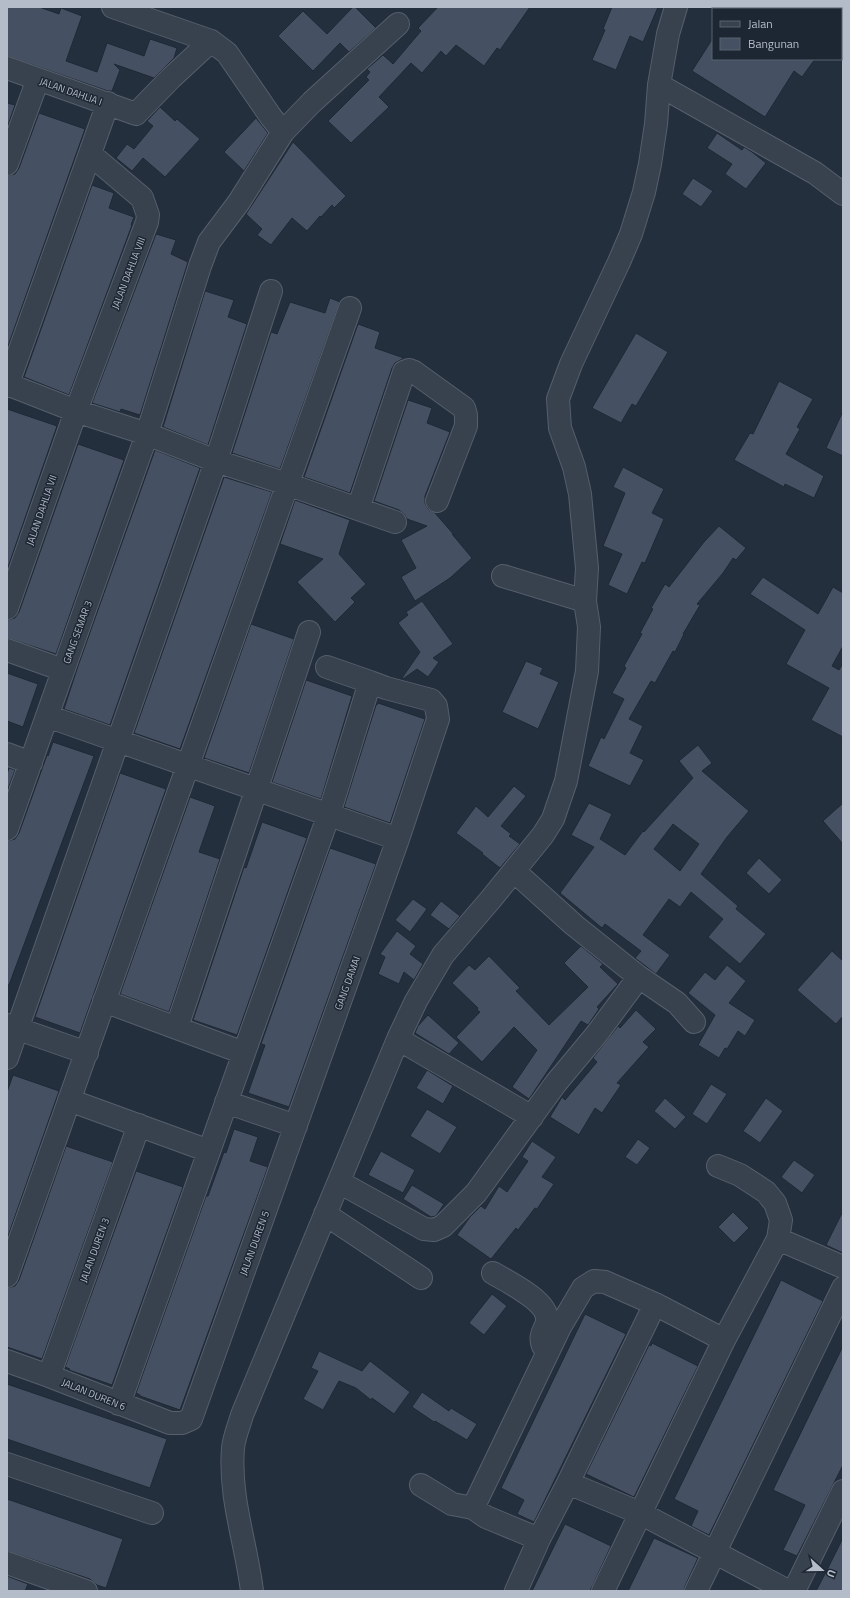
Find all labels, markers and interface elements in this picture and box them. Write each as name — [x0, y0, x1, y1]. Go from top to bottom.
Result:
legend — [712, 8, 842, 60]
text: Jalan — [748, 14, 773, 33]
text: Bangunan — [748, 34, 799, 53]
street label: JALAN DAHLIA I — [37, 74, 104, 109]
street label: JALAN DAHLIA VIII — [108, 235, 149, 311]
street label: JALAN DAHLIA VII — [22, 473, 61, 547]
street label: GANG SEMAR 3 — [59, 598, 96, 666]
street label: GANG DAMAI — [331, 954, 364, 1012]
street label: JALAN DUREN 5 — [236, 1208, 273, 1278]
street label: JALAN DUREN 3 — [76, 1216, 113, 1285]
street label: JALAN DUREN 6 — [60, 1375, 128, 1414]
north arrow — [802, 1550, 842, 1590]
text: U — [823, 1567, 840, 1580]

